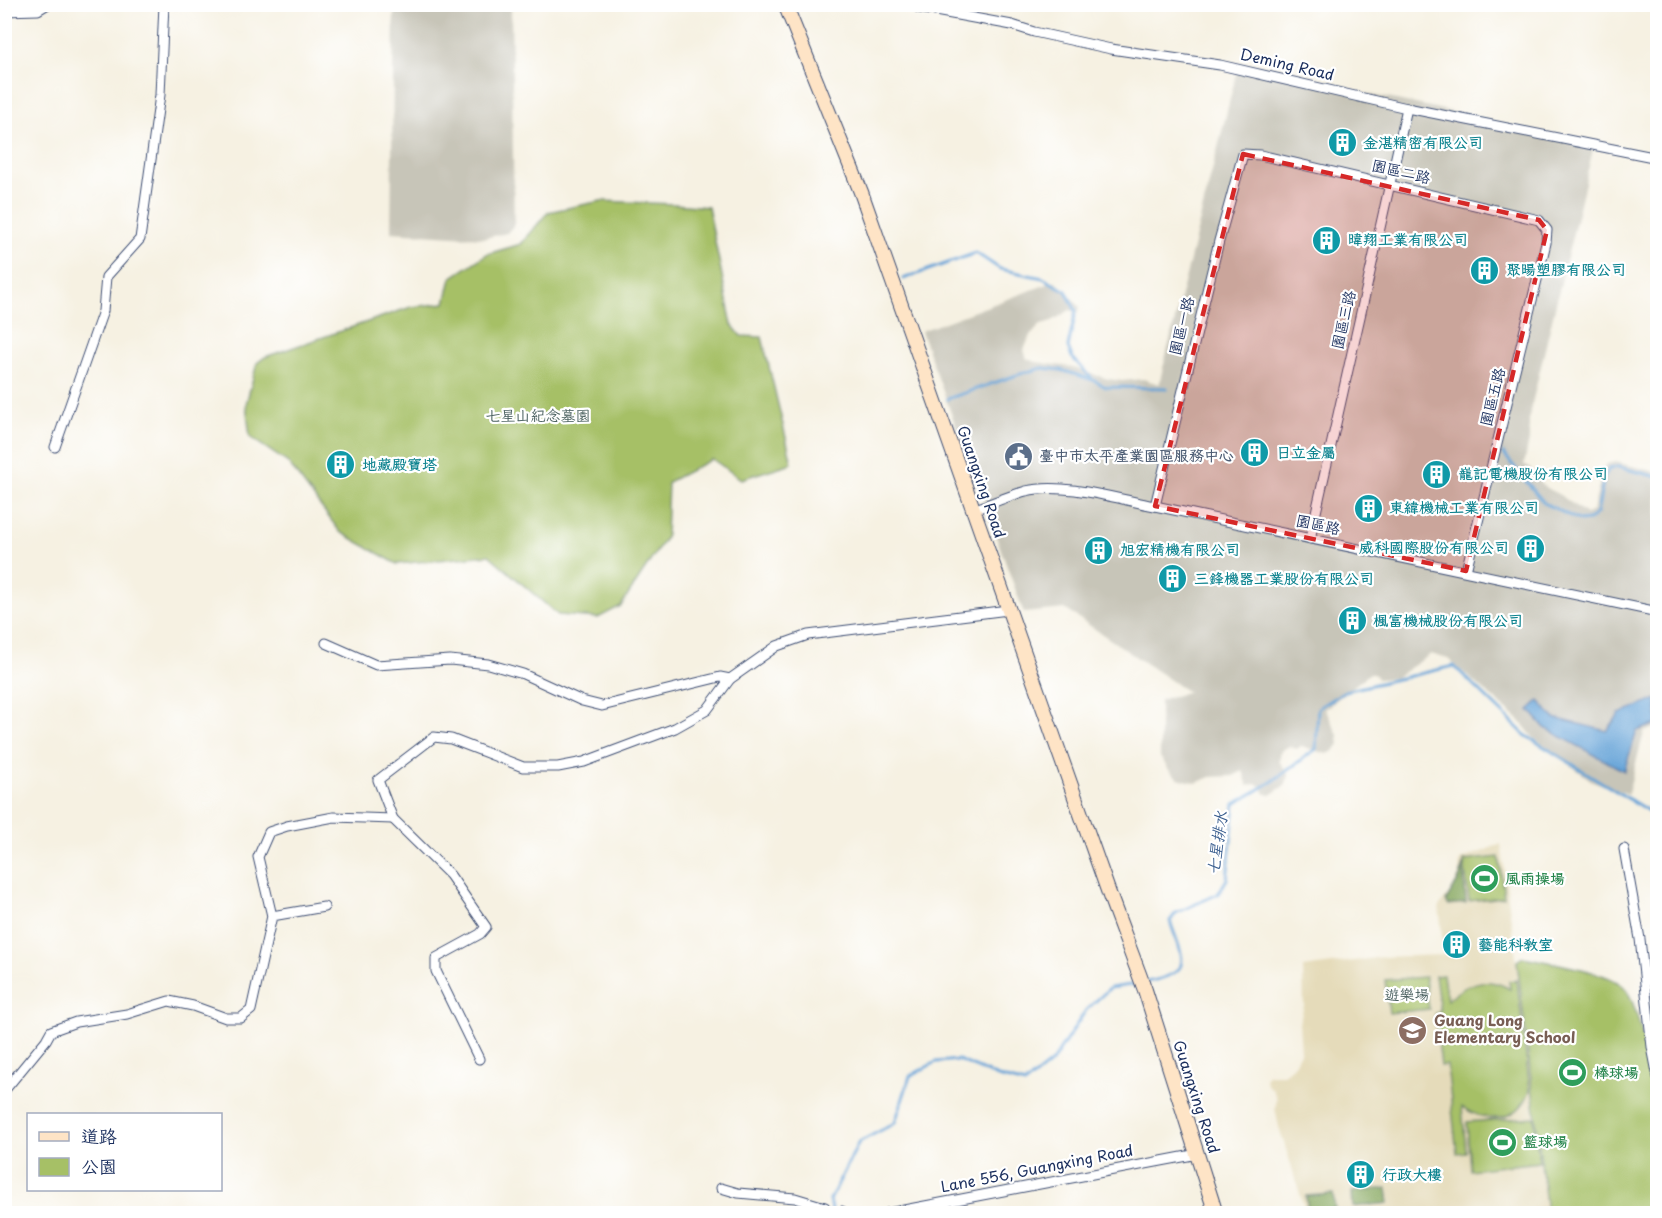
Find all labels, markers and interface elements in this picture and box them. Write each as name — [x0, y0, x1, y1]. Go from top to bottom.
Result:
street label: Deming Road — [1238, 42, 1337, 86]
building icon: 金湛精密有限公司 — [1326, 127, 1358, 159]
place label: 金湛精密有限公司 — [1363, 130, 1483, 153]
street label: 園區二路 — [1370, 153, 1433, 188]
building icon: 暐翔工業有限公司 — [1311, 224, 1343, 256]
place label: 暐翔工業有限公司 — [1348, 227, 1468, 250]
building icon: 聚暘塑膠有限公司 — [1469, 254, 1501, 286]
place label: 聚暘塑膠有限公司 — [1506, 257, 1626, 280]
street label: 園區三路 — [1325, 288, 1360, 351]
street label: 園區一路 — [1162, 294, 1199, 358]
street label: 園區五路 — [1473, 365, 1510, 429]
park label: 七星山紀念墓園 — [485, 403, 591, 426]
street label: Guangxing Road — [952, 422, 1012, 541]
building icon: 日立金屬 — [1239, 437, 1271, 469]
public building icon: 臺中市太平產業園區服務中心 — [1002, 440, 1034, 472]
place label: 日立金屬 — [1276, 440, 1336, 463]
place label: 臺中市太平產業園區服務中心 — [1039, 443, 1234, 466]
building icon: 地藏殿寶塔 — [325, 449, 357, 481]
place label: 地藏殿寶塔 — [362, 452, 437, 475]
building icon: 巃記電機股份有限公司 — [1421, 458, 1453, 490]
place label: 巃記電機股份有限公司 — [1458, 461, 1608, 484]
building icon: 東緯機械工業有限公司 — [1352, 492, 1384, 524]
place label: 東緯機械工業有限公司 — [1389, 495, 1539, 518]
street label: 園區路 — [1294, 508, 1343, 539]
building icon: 威科國際股份有限公司 — [1514, 532, 1546, 564]
building icon: 旭宏精機有限公司 — [1083, 534, 1115, 566]
place label: 威科國際股份有限公司 — [1359, 535, 1509, 558]
place label: 旭宏精機有限公司 — [1120, 537, 1240, 560]
building icon: 三鋒機器工業股份有限公司 — [1157, 563, 1189, 595]
place label: 三鋒機器工業股份有限公司 — [1194, 566, 1374, 589]
building icon: 楓富機械股份有限公司 — [1336, 605, 1368, 637]
place label: 楓富機械股份有限公司 — [1373, 608, 1523, 631]
water label: 七星排水 — [1200, 809, 1232, 876]
sports icon: 風雨操場 — [1468, 863, 1500, 895]
place label: 風雨操場 — [1505, 866, 1565, 889]
building icon: 藝能科教室 — [1441, 929, 1473, 961]
place label: 藝能科教室 — [1478, 932, 1553, 955]
park label: 遊樂場 — [1384, 982, 1430, 1005]
place label: Guang Long Elementary School — [1434, 1008, 1575, 1048]
school or university icon: Guang Long Elementary School — [1397, 1014, 1429, 1046]
street label: Guangxing Road — [1168, 1037, 1227, 1156]
sports icon: 棒球場 — [1557, 1057, 1589, 1089]
place label: 棒球場 — [1594, 1060, 1639, 1083]
legend — [27, 1113, 222, 1191]
text: 道路 — [81, 1122, 117, 1149]
sports icon: 籃球場 — [1486, 1126, 1518, 1158]
place label: 籃球場 — [1523, 1129, 1568, 1152]
street label: Lane 556, Guangxing Road — [939, 1138, 1135, 1197]
text: 公園 — [81, 1152, 117, 1179]
building icon: 行政大樓 — [1345, 1159, 1377, 1191]
place label: 行政大樓 — [1382, 1162, 1442, 1185]

